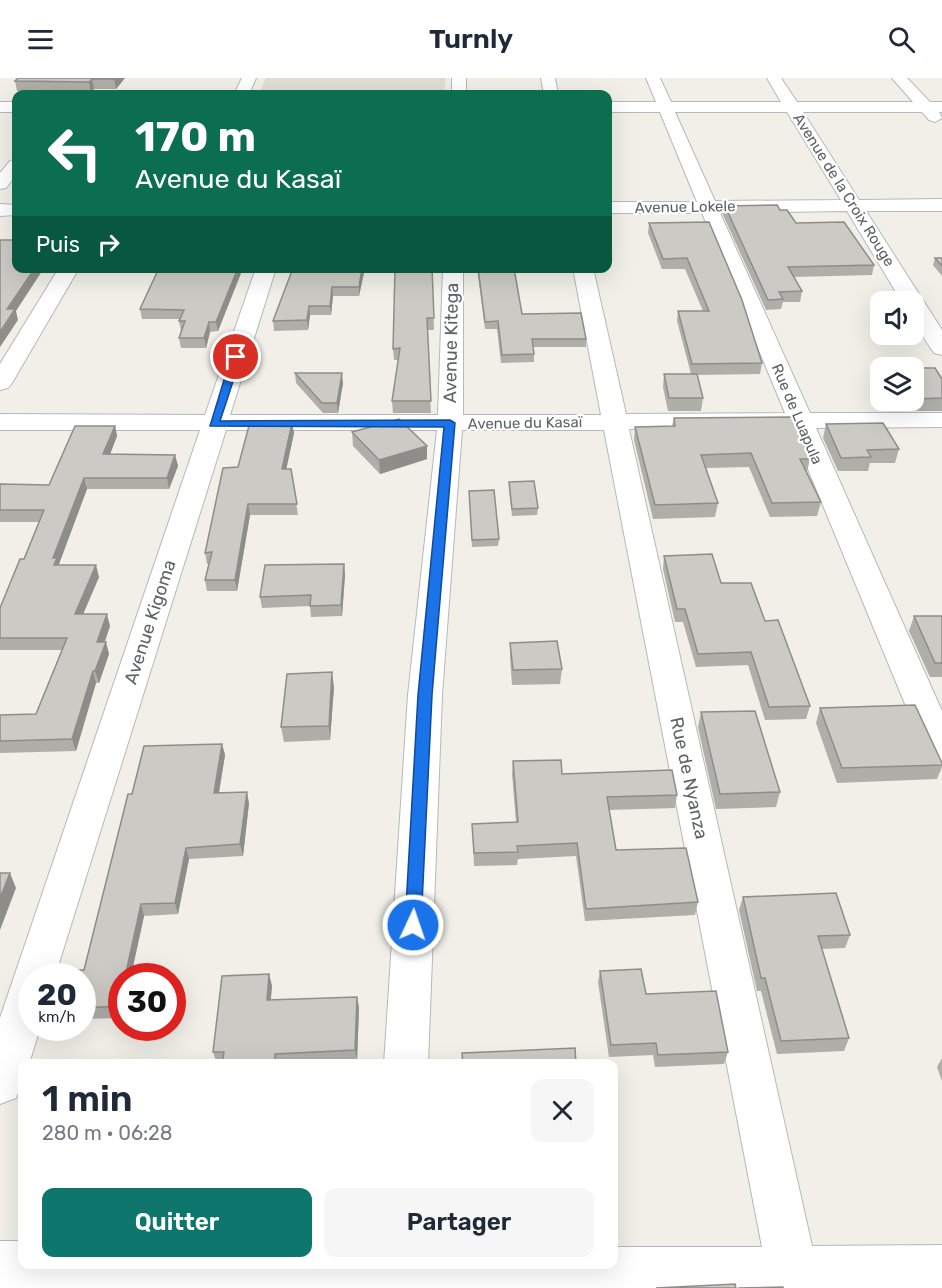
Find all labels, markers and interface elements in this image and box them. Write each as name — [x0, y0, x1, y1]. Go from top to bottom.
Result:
icon: menu — [24, 23, 57, 56]
text: Turnly — [429, 23, 513, 55]
icon: search — [885, 23, 918, 56]
street label: Avenue de la Croix Rouge — [789, 110, 899, 270]
text: 170 m — [135, 112, 256, 162]
icon: left — [36, 114, 114, 192]
text: Avenue du Kasaï — [135, 163, 341, 195]
street label: Avenue Lokele — [634, 197, 736, 217]
icon: right — [92, 228, 125, 261]
text: Puis — [36, 231, 80, 258]
street label: Avenue Kitega — [439, 283, 463, 403]
map controls — [870, 291, 924, 411]
button: sound — [870, 291, 924, 345]
pin — [210, 331, 261, 382]
icon: arrive — [219, 340, 252, 373]
button: layers — [870, 357, 924, 411]
street label: Rue de Luapula — [768, 361, 826, 467]
street label: Avenue du Kasaï — [468, 413, 583, 433]
street label: Avenue Kigoma — [120, 557, 180, 687]
street label: Rue de Nyanza — [665, 715, 713, 841]
position arrow — [381, 893, 445, 957]
speed limit sign: 30 — [108, 963, 186, 1041]
text: 20 — [37, 977, 77, 1013]
text: km/h — [38, 1008, 76, 1026]
text: 1 min — [42, 1077, 133, 1120]
button: close — [531, 1079, 594, 1142]
text: 280 m · 06:28 — [42, 1121, 173, 1145]
button: Quitter — [42, 1188, 312, 1257]
button: Partager — [324, 1188, 594, 1257]

